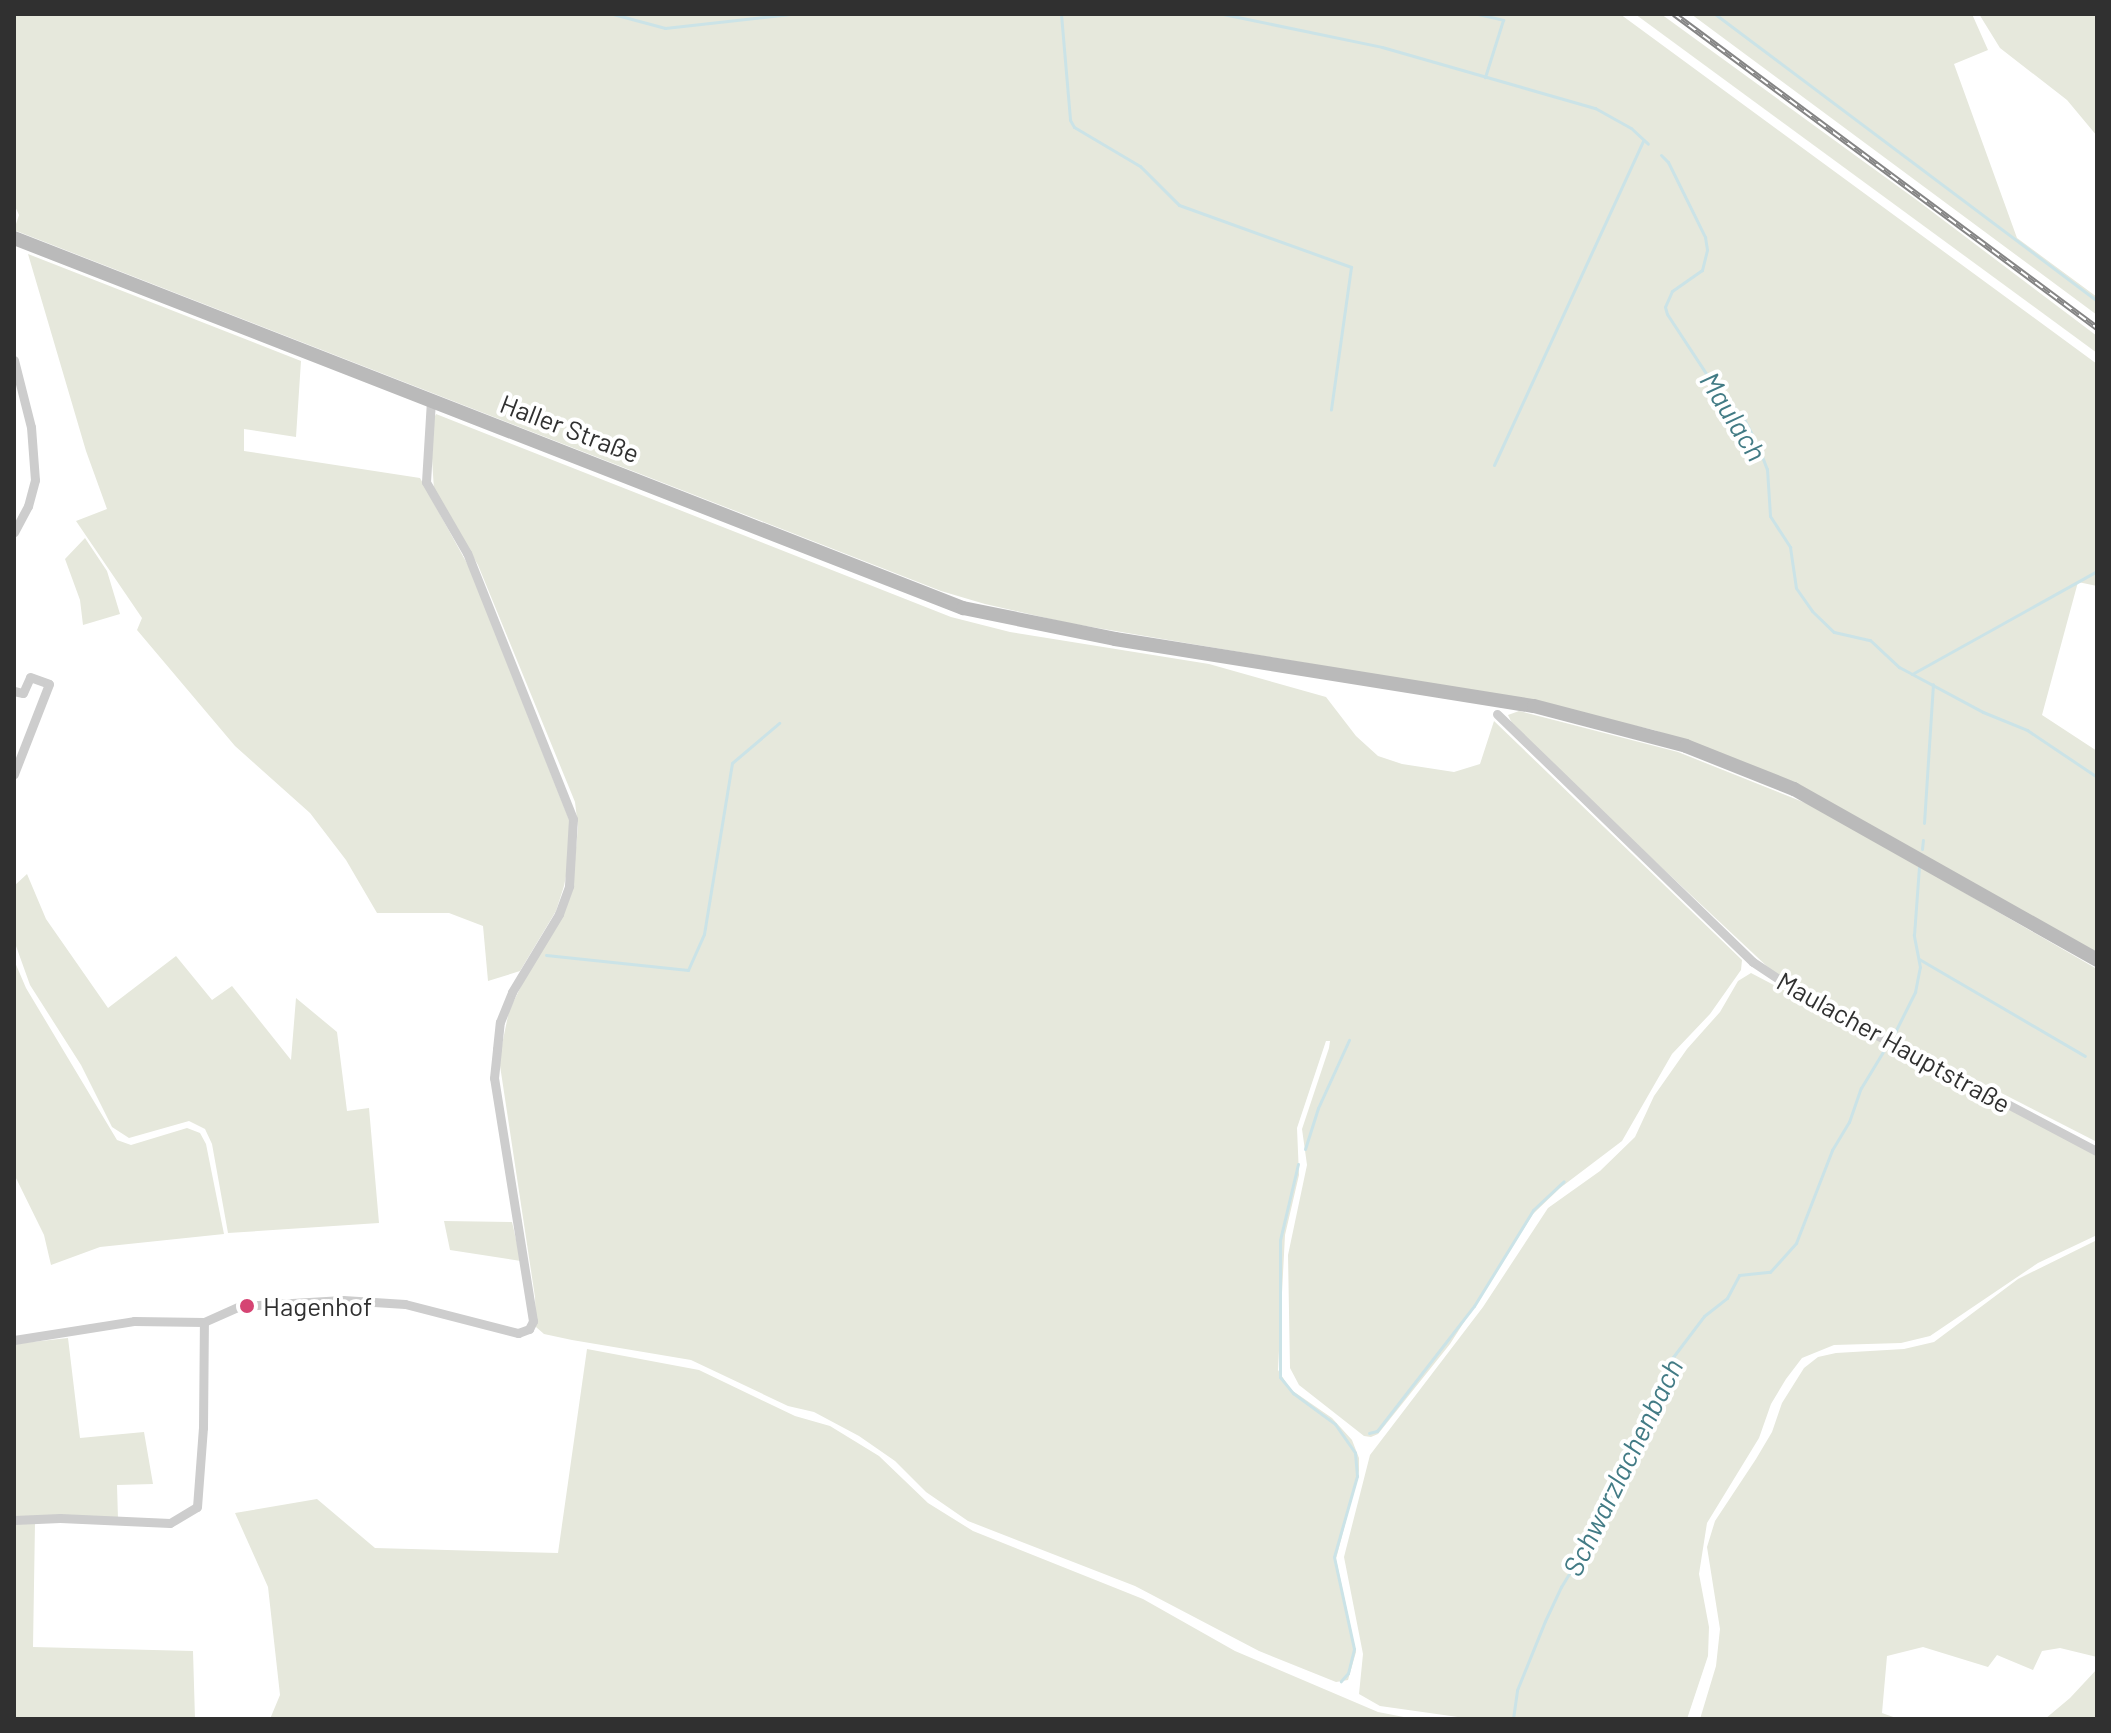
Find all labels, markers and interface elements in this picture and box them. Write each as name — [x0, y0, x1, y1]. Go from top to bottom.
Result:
water label: Maulach — [1694, 365, 1774, 467]
street label: Haller Straße — [496, 387, 644, 469]
street label: Maulacher Hauptstraße — [1772, 965, 2016, 1119]
place label: Hagenhof — [263, 1290, 372, 1322]
marker: Hagenhof — [238, 1297, 256, 1315]
water label: Schwarzlachenbach — [1555, 1353, 1689, 1581]

